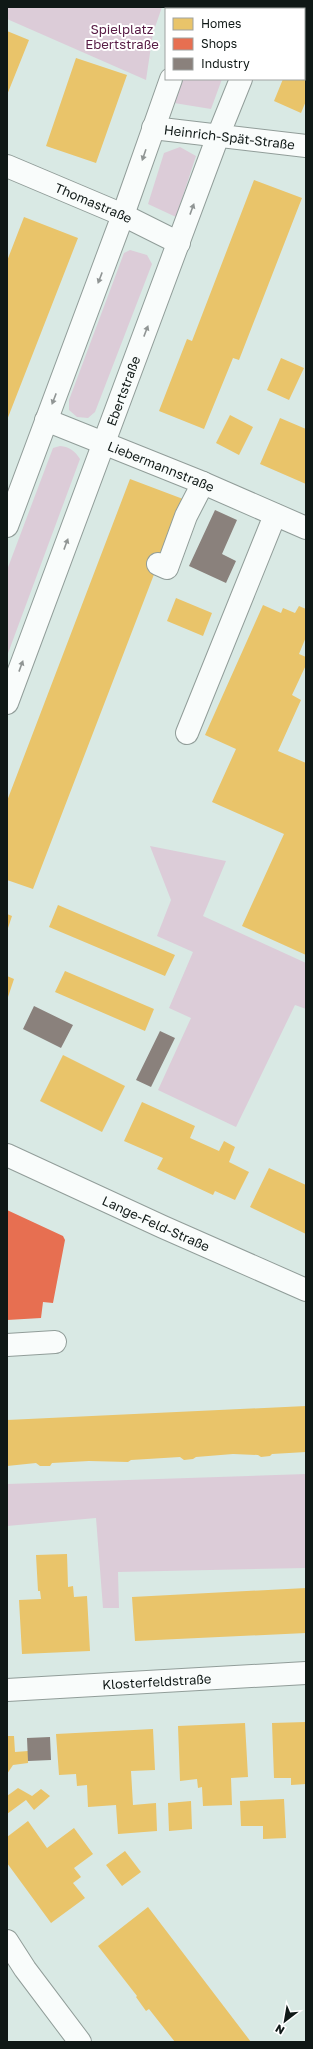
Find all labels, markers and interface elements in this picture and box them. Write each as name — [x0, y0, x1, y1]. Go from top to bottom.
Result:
legend — [165, 8, 305, 80]
text: Homes — [201, 16, 241, 31]
park label: Spielplatz Ebertstraße — [85, 21, 159, 52]
text: Shops — [201, 36, 237, 51]
text: Industry — [201, 56, 250, 71]
street label: Heinrich-Spät-Straße — [163, 121, 296, 153]
one-way arrow — [140, 150, 146, 162]
street label: Thomastraße — [53, 179, 135, 226]
one-way arrow — [189, 203, 195, 215]
one-way arrow — [96, 272, 102, 284]
one-way arrow — [143, 324, 149, 336]
street label: Ebertstraße — [103, 354, 143, 428]
one-way arrow — [50, 394, 56, 406]
street label: Liebermannstraße — [105, 438, 217, 495]
one-way arrow — [63, 538, 69, 550]
one-way arrow — [18, 660, 24, 672]
street label: Lange-Feld-Straße — [100, 1192, 212, 1255]
street label: Klosterfeldstraße — [102, 1670, 212, 1693]
north arrow — [265, 2001, 305, 2041]
text: N — [273, 2022, 287, 2038]

